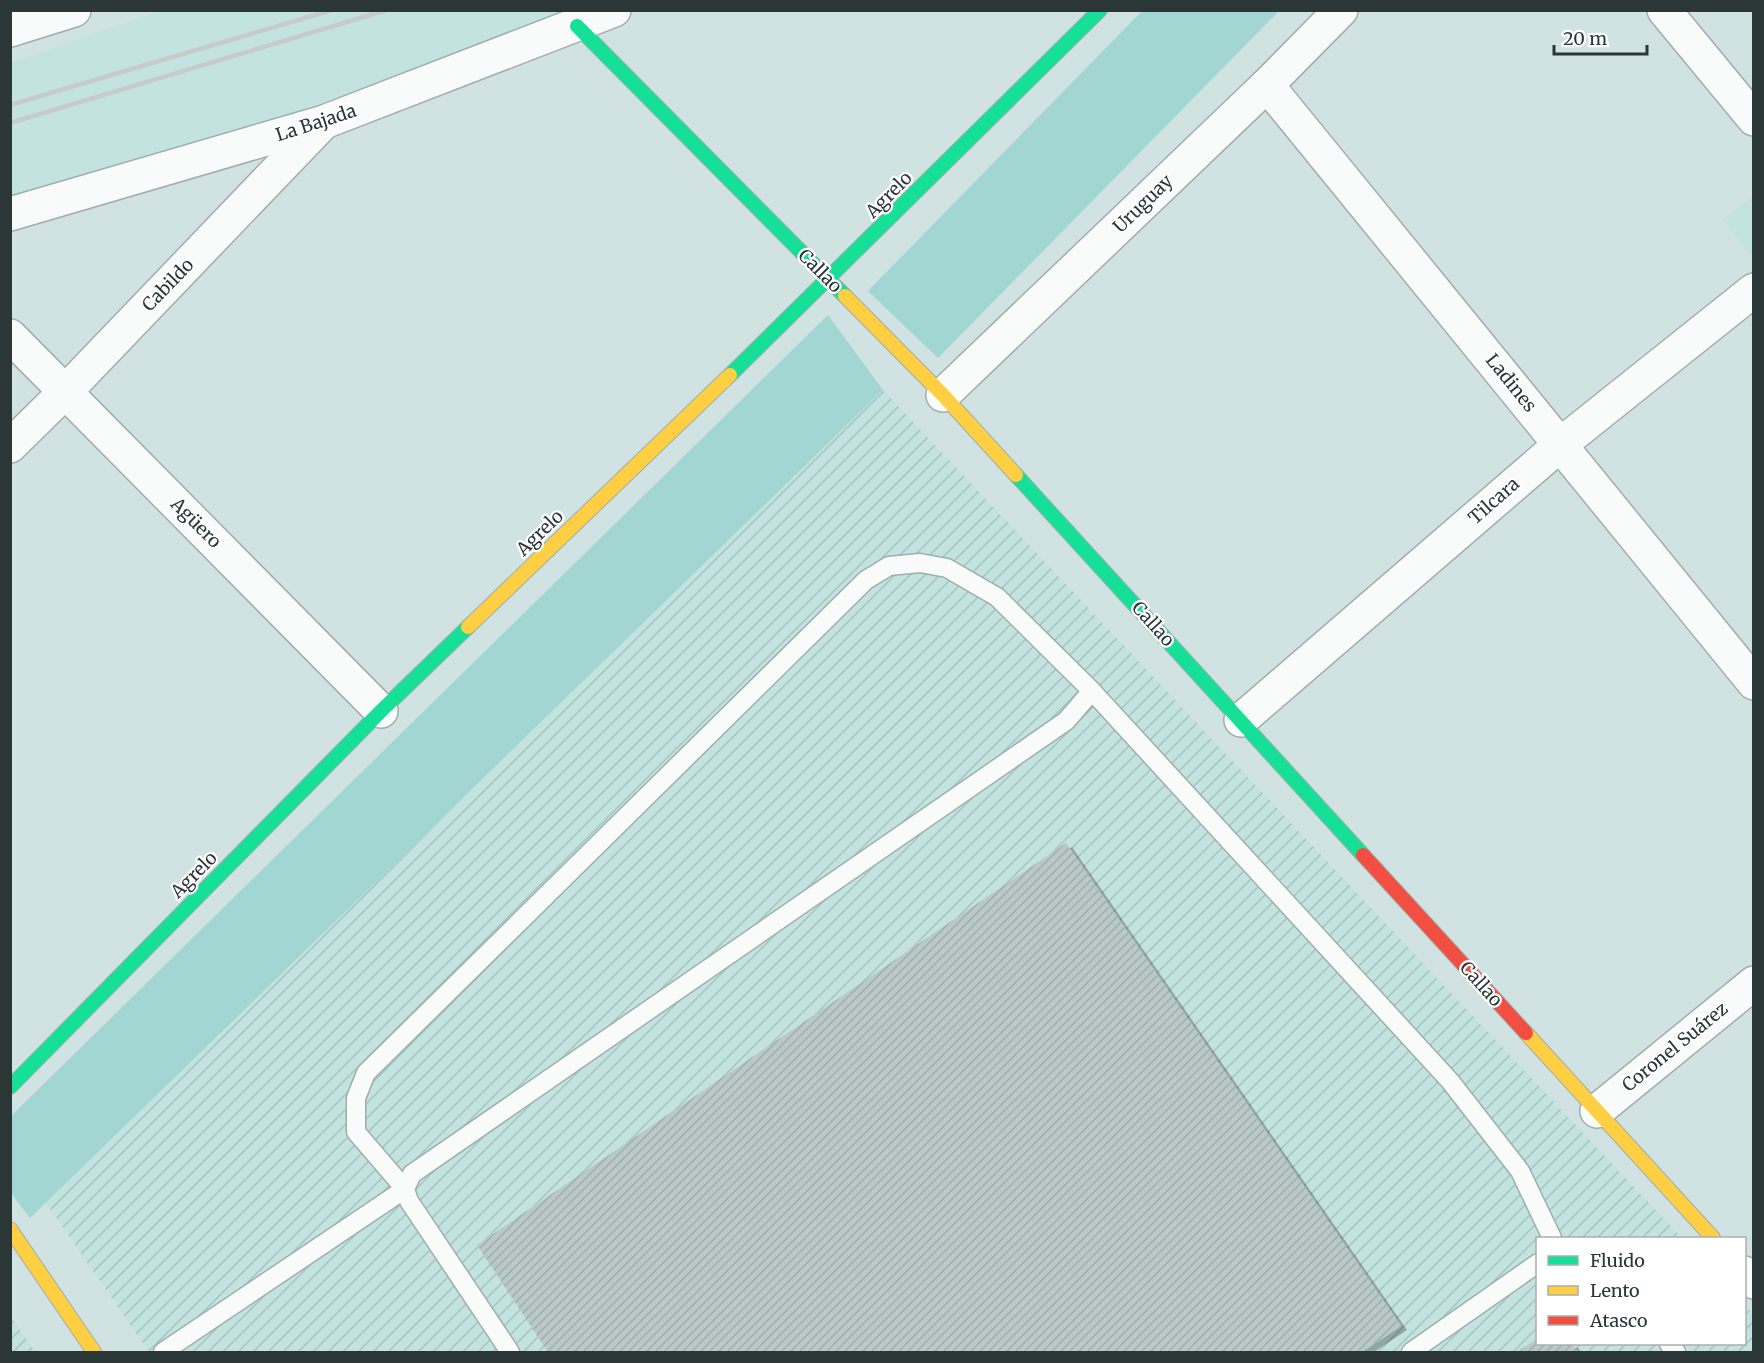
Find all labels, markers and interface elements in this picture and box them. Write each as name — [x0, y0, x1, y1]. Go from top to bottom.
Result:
scale bar — [1554, 18, 1647, 56]
text: 20 m — [1563, 27, 1607, 50]
street label: La Bajada — [273, 99, 359, 146]
street label: Agrelo — [860, 166, 917, 224]
street label: Uruguay — [1108, 169, 1178, 238]
street label: Callao — [793, 244, 847, 298]
street label: Cabildo — [137, 253, 198, 316]
street label: Ladines — [1481, 349, 1542, 417]
street label: Tilcara — [1463, 472, 1524, 529]
street label: Agüero — [166, 492, 226, 553]
street label: Agrelo — [511, 505, 568, 561]
street label: Callao — [1127, 596, 1180, 651]
street label: Agrelo — [165, 846, 222, 904]
street label: Callao — [1455, 956, 1508, 1011]
street label: Coronel Suárez — [1617, 997, 1732, 1096]
legend — [1536, 1237, 1746, 1345]
text: Fluido — [1590, 1249, 1645, 1272]
text: Lento — [1590, 1279, 1640, 1302]
text: Atasco — [1589, 1309, 1648, 1332]

